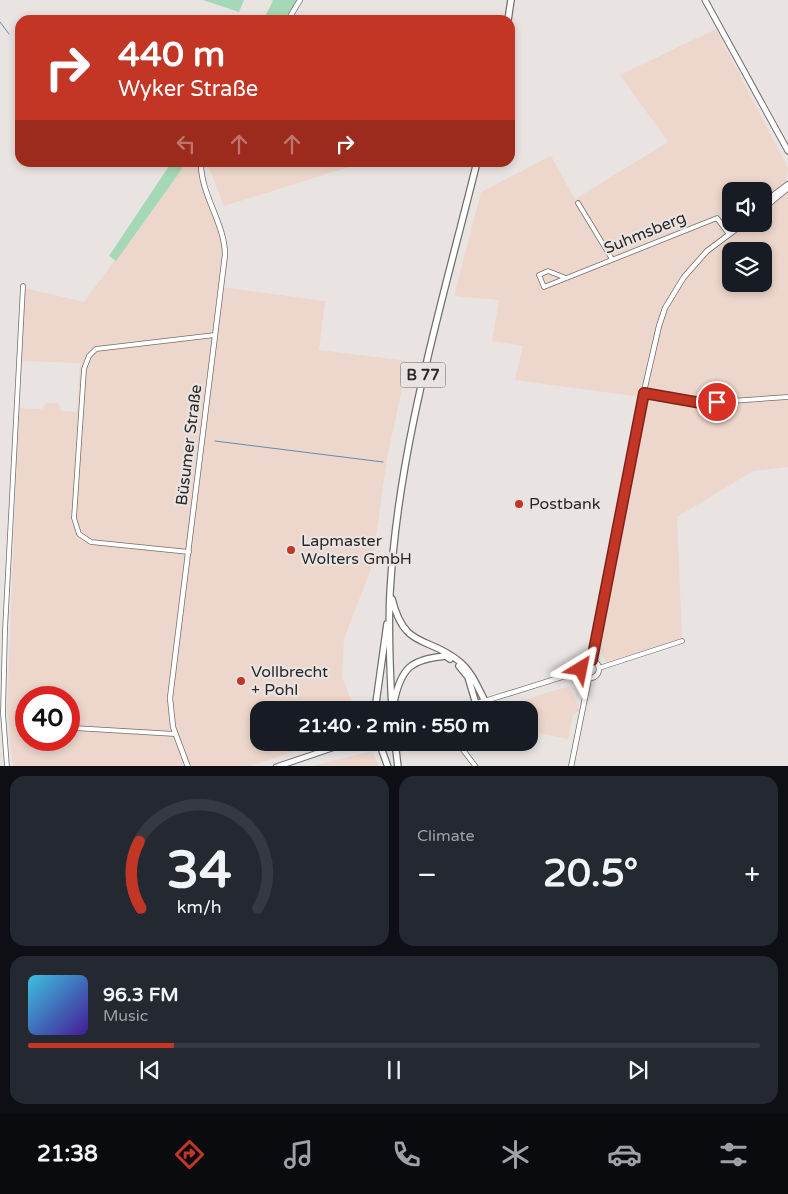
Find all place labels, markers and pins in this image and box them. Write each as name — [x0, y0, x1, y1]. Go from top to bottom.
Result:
pin — [696, 381, 738, 423]
place label: Postbank — [529, 494, 601, 514]
marker: Postbank — [513, 498, 525, 510]
place label: Lapmaster Wolters GmbH — [301, 531, 412, 569]
marker: Lapmaster Wolters GmbH — [285, 544, 297, 556]
place label: Vollbrecht + Pohl — [251, 662, 328, 700]
marker: Vollbrecht + Pohl — [235, 675, 247, 687]

